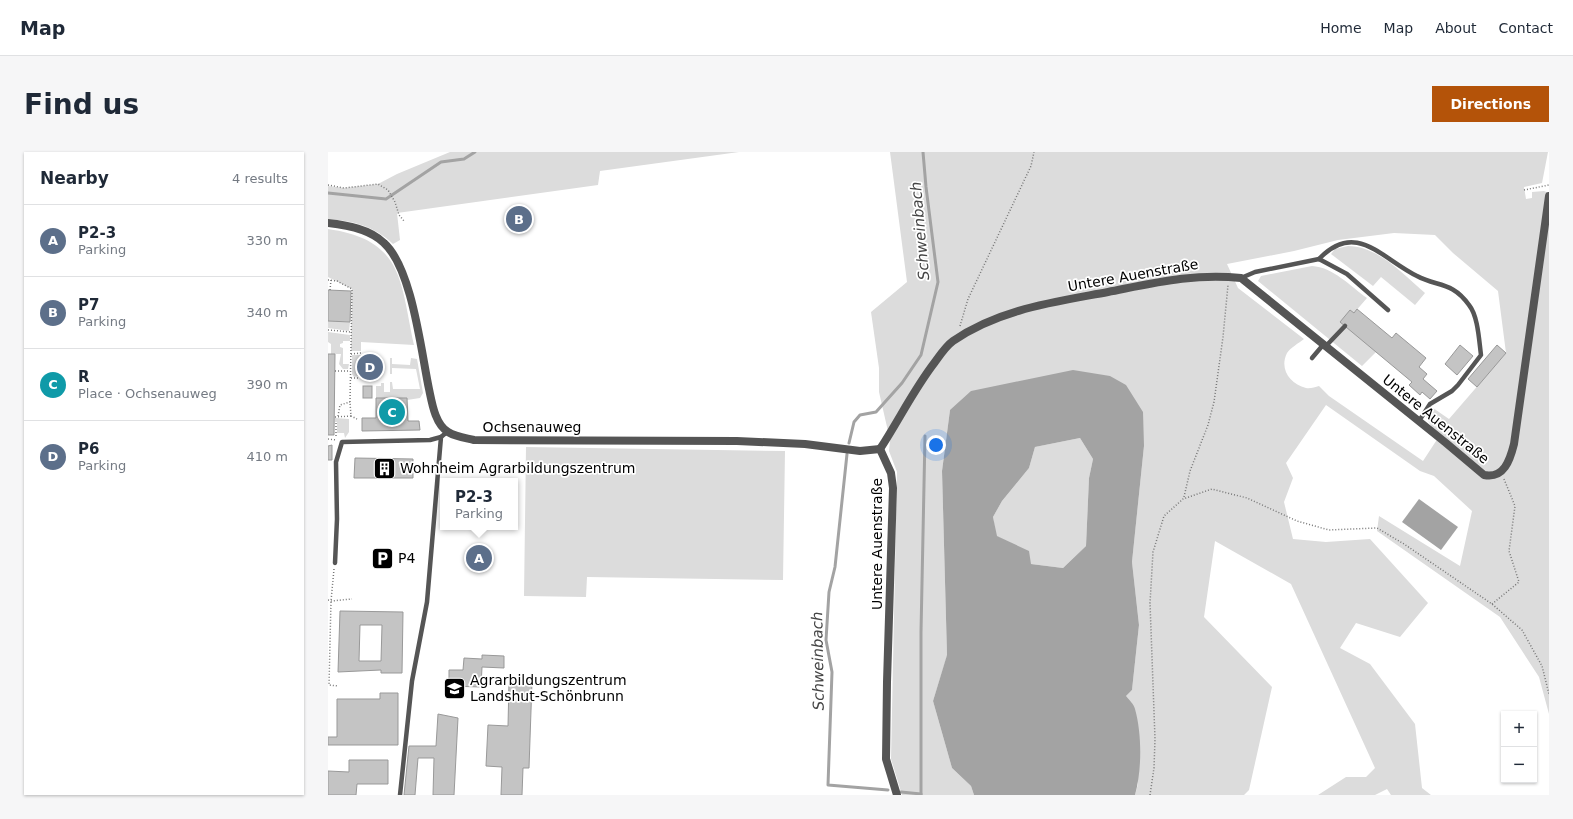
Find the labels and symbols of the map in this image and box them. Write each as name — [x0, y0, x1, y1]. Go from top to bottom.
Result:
water label: Schweinbach — [907, 181, 933, 281]
pin: B — [506, 204, 532, 234]
street label: Untere Auenstraße — [1066, 256, 1200, 294]
pin: D — [357, 352, 383, 382]
street label: Untere Auenstraße — [1380, 371, 1492, 467]
pin: C — [379, 397, 405, 427]
street label: Ochsenauweg — [483, 419, 581, 435]
your location — [926, 435, 946, 455]
building icon: Wohnheim Agrarbildungszentrum — [371, 455, 397, 481]
place label: Wohnheim Agrarbildungszentrum — [400, 460, 635, 476]
street label: Untere Auenstraße — [869, 478, 885, 610]
pin: A — [466, 543, 492, 573]
parking icon: P4 — [370, 545, 396, 571]
place label: P4 — [398, 550, 415, 566]
water label: Schweinbach — [808, 611, 828, 711]
place label: Agrarbildungszentrum Landshut-Schönbrunn — [470, 672, 627, 704]
school or university icon: Agrarbildungszentrum Landshut-Schönbrunn — [442, 675, 468, 701]

